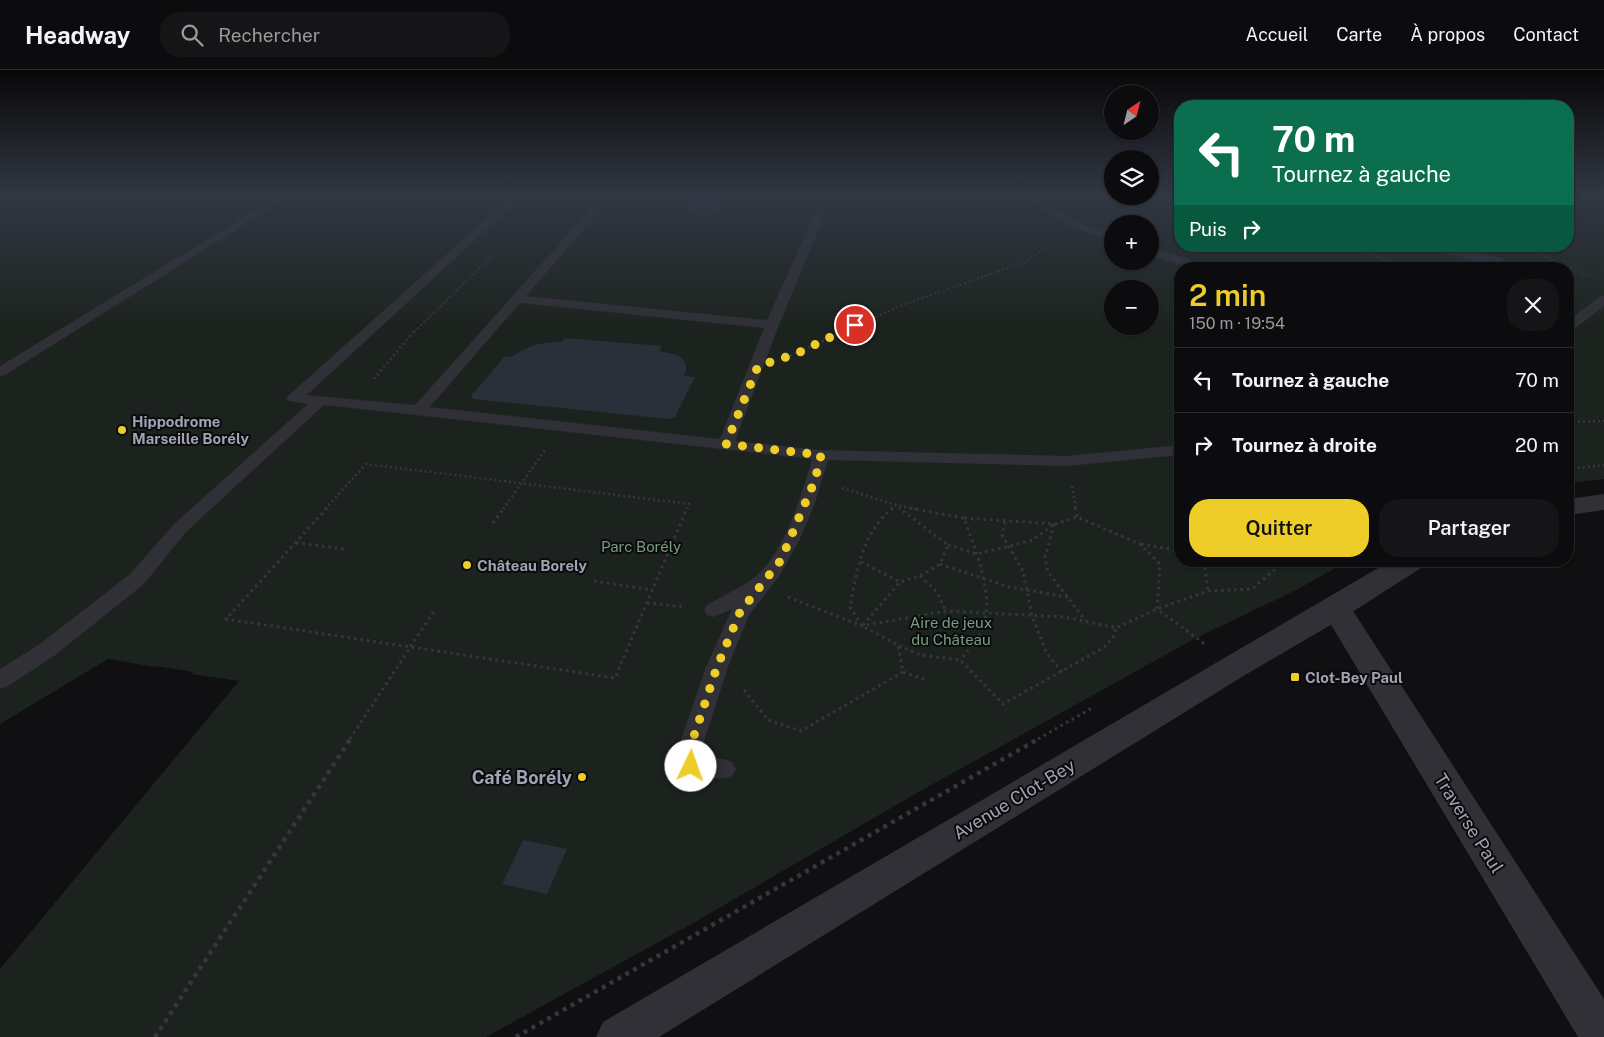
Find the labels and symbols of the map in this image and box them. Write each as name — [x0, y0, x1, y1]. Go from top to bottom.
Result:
north arrow — [1104, 85, 1159, 140]
pin — [834, 304, 876, 346]
place label: Hippodrome Marseille Borély — [132, 413, 250, 447]
marker: Hippodrome Marseille Borély — [116, 424, 128, 436]
park label: Parc Borély — [601, 538, 681, 555]
place label: Château Borely — [477, 557, 588, 574]
marker: Château Borely — [461, 559, 473, 571]
park label: Aire de jeux du Château — [910, 614, 992, 648]
place label: Clot-Bey Paul — [1305, 669, 1403, 686]
marker: Clot-Bey Paul — [1289, 671, 1301, 683]
position arrow — [664, 739, 716, 791]
street label: Avenue Clot-Bey — [949, 754, 1079, 844]
place label: Café Borély — [472, 767, 572, 788]
street label: Traverse Paul — [1430, 769, 1508, 877]
marker: Café Borély — [576, 771, 588, 783]

